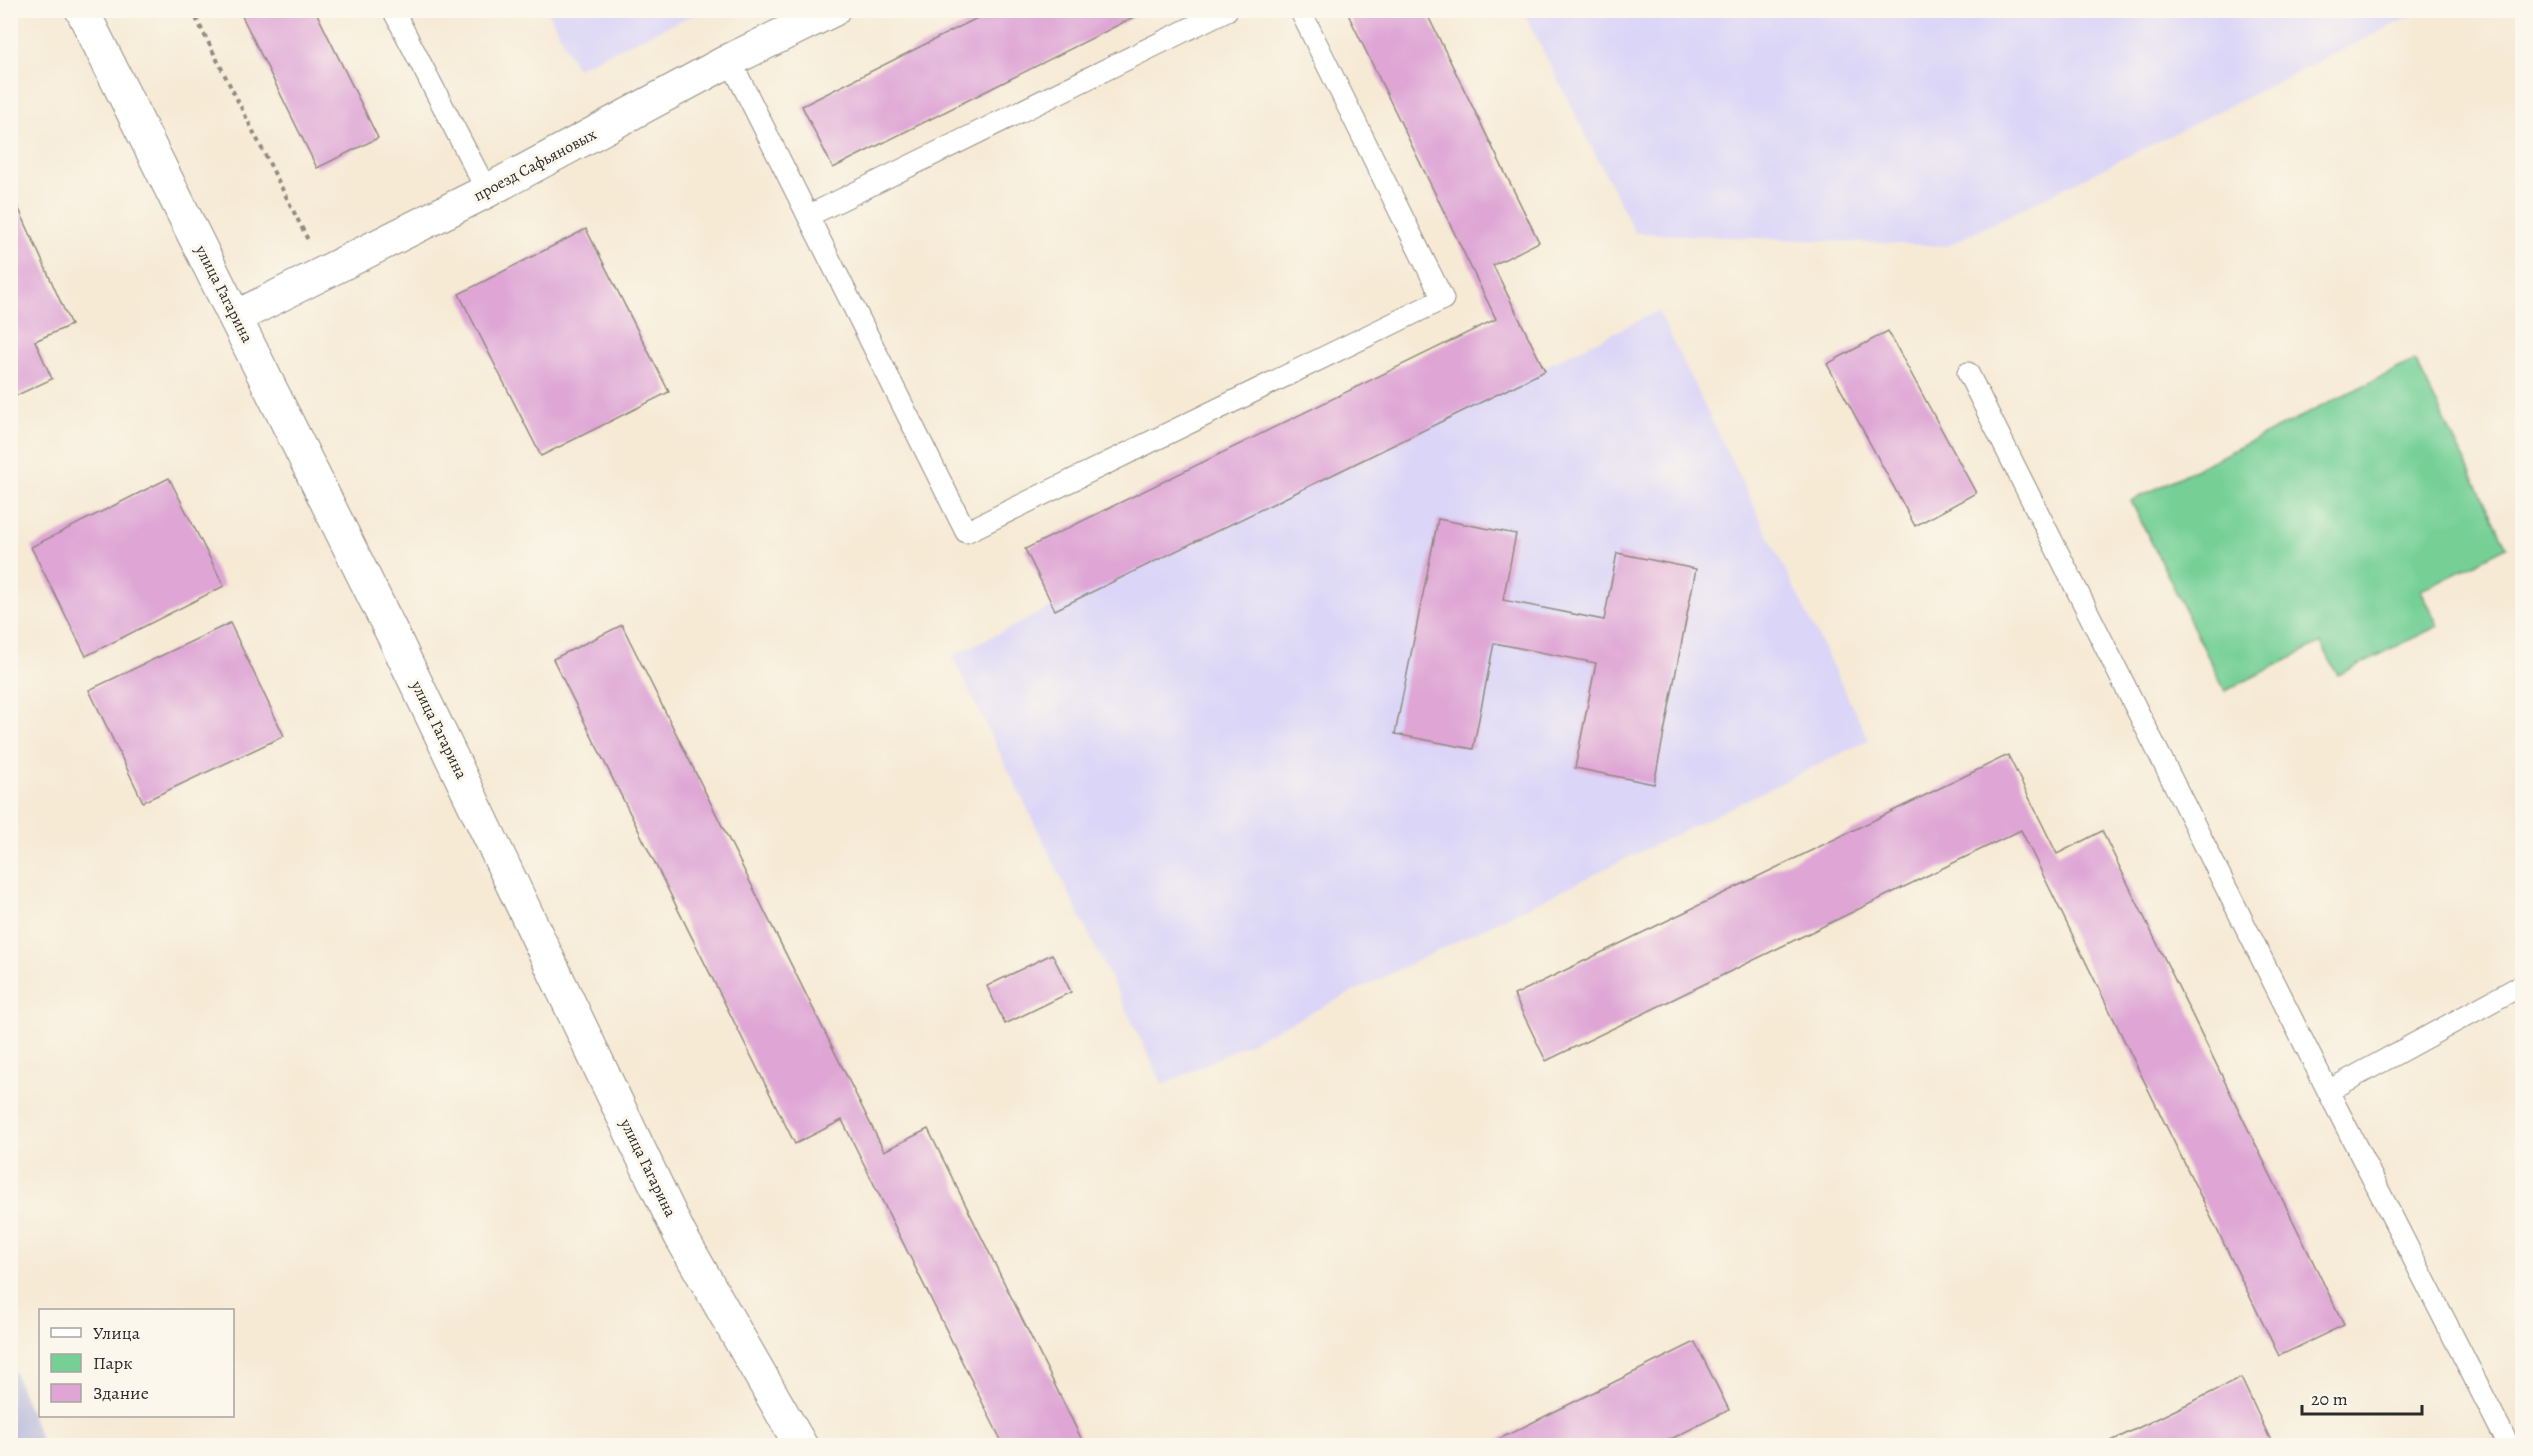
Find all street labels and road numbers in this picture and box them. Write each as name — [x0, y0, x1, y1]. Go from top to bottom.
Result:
street label: проезд Сафьяновых — [470, 123, 600, 207]
street label: улица Гагарина — [189, 241, 258, 347]
street label: улица Гагарина — [405, 676, 473, 783]
street label: улица Гагарина — [614, 1114, 682, 1221]

